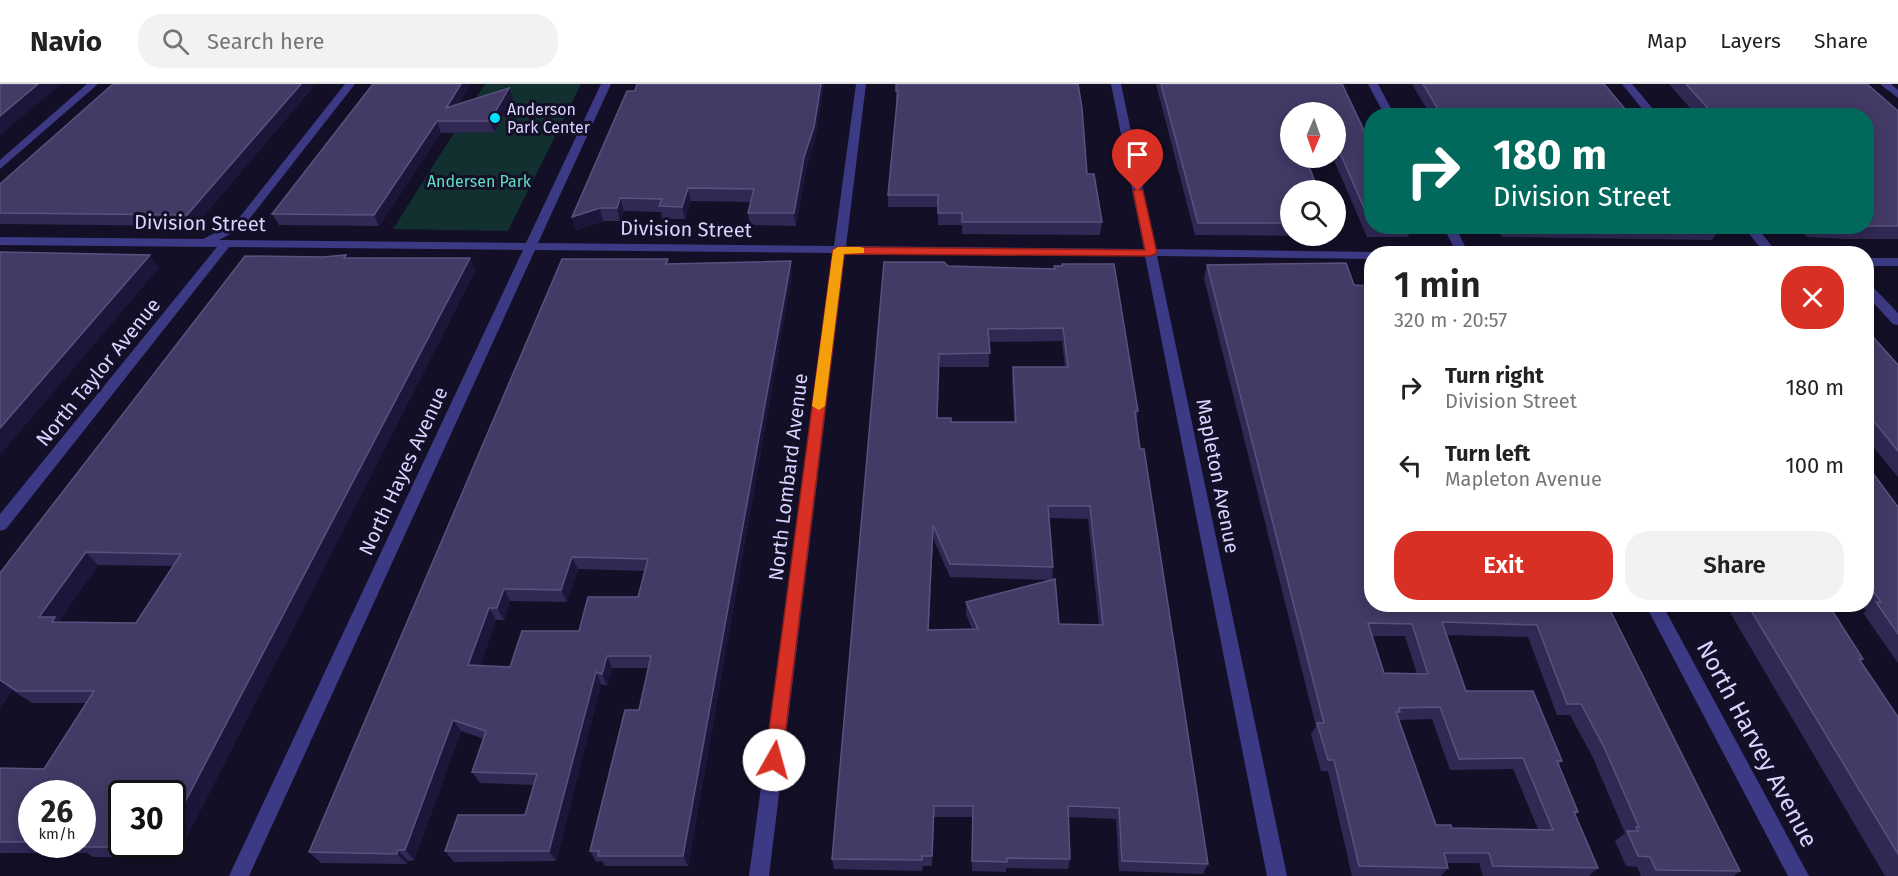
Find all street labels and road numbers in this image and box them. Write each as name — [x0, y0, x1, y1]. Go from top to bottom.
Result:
street label: Division Street — [134, 210, 267, 236]
street label: Division Street — [620, 216, 753, 242]
street label: North Taylor Avenue — [31, 293, 165, 451]
street label: North Lombard Avenue — [763, 372, 813, 582]
street label: North Hayes Avenue — [353, 383, 453, 559]
street label: Mapleton Avenue — [1191, 397, 1245, 555]
street label: North Harvey Avenue — [1691, 636, 1823, 852]

